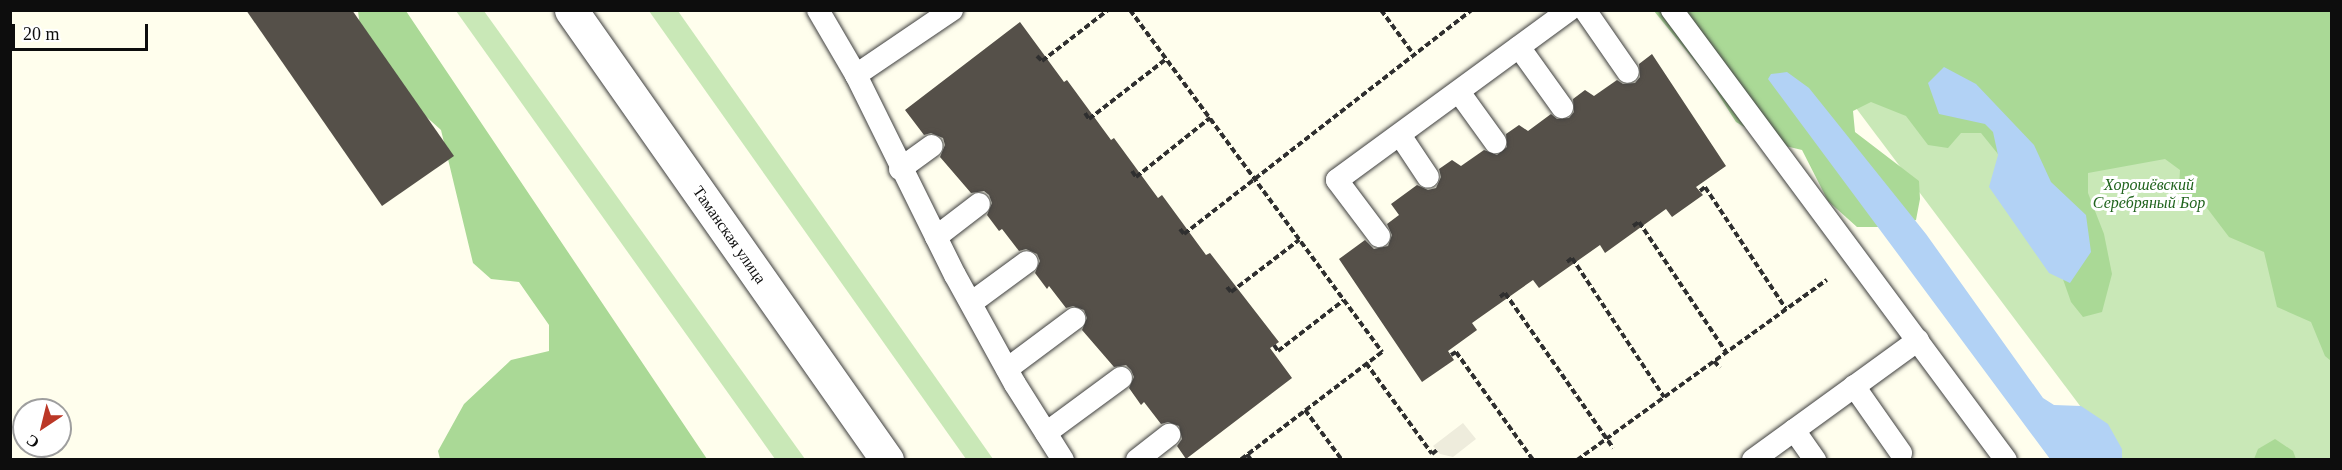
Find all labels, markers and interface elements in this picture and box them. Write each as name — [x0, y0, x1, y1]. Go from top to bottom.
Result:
scale bar — [15, 12, 152, 50]
text: 20 m — [23, 24, 60, 44]
park label: Хорошёвский Серебряный Бор — [2093, 175, 2205, 213]
street label: Таманская улица — [688, 182, 770, 288]
north arrow — [12, 398, 72, 458]
text: С — [23, 431, 42, 452]

